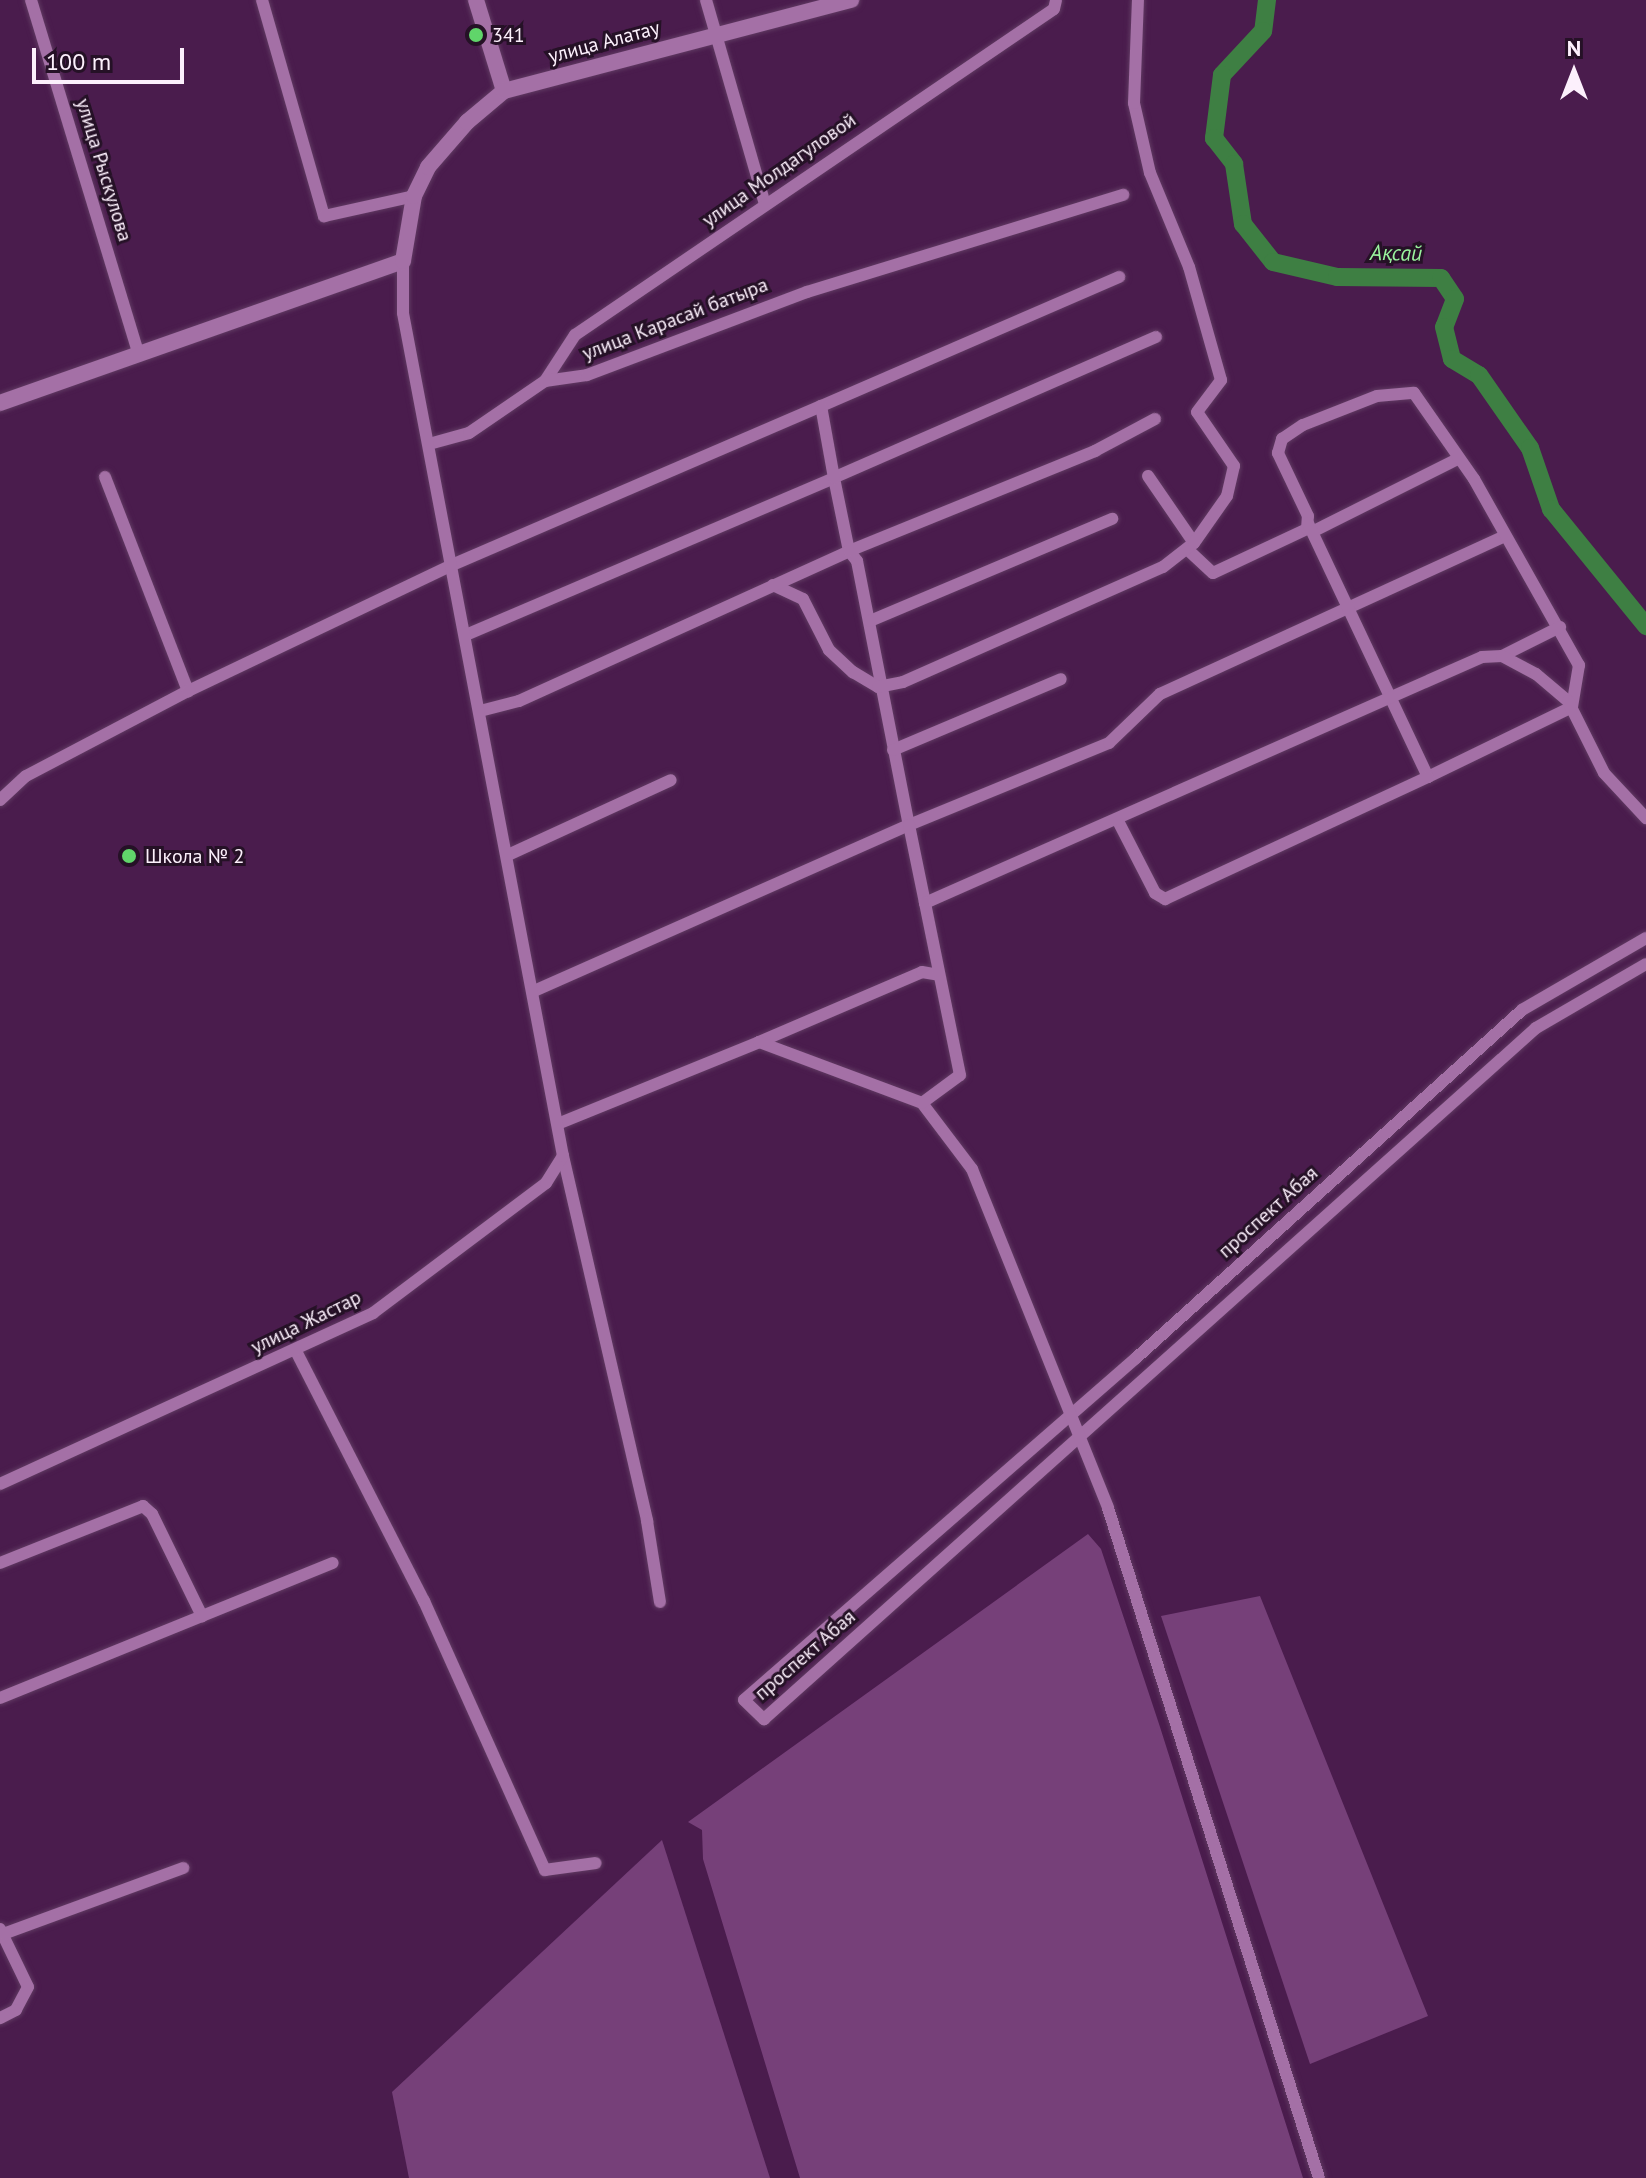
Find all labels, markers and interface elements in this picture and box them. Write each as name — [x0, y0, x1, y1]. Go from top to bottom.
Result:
street label: улица Алатау — [545, 16, 663, 68]
place label: 341 — [492, 23, 525, 47]
marker: 341 — [467, 26, 485, 44]
scale bar — [36, 32, 188, 82]
north arrow — [1534, 32, 1614, 112]
text: N — [1567, 34, 1581, 62]
text: 100 m — [46, 46, 111, 77]
street label: улица Рыскулова — [71, 96, 137, 244]
street label: улица Молдагуловой — [697, 108, 861, 232]
water label: Ақсай — [1370, 239, 1422, 267]
street label: улица Карасай батыра — [579, 273, 771, 365]
place label: Школа № 2 — [145, 844, 244, 868]
marker: Школа № 2 — [120, 847, 138, 865]
street label: проспект Абая — [1213, 1161, 1323, 1263]
street label: улица Жастар — [247, 1285, 365, 1359]
street label: проспект Абая — [749, 1604, 861, 1706]

